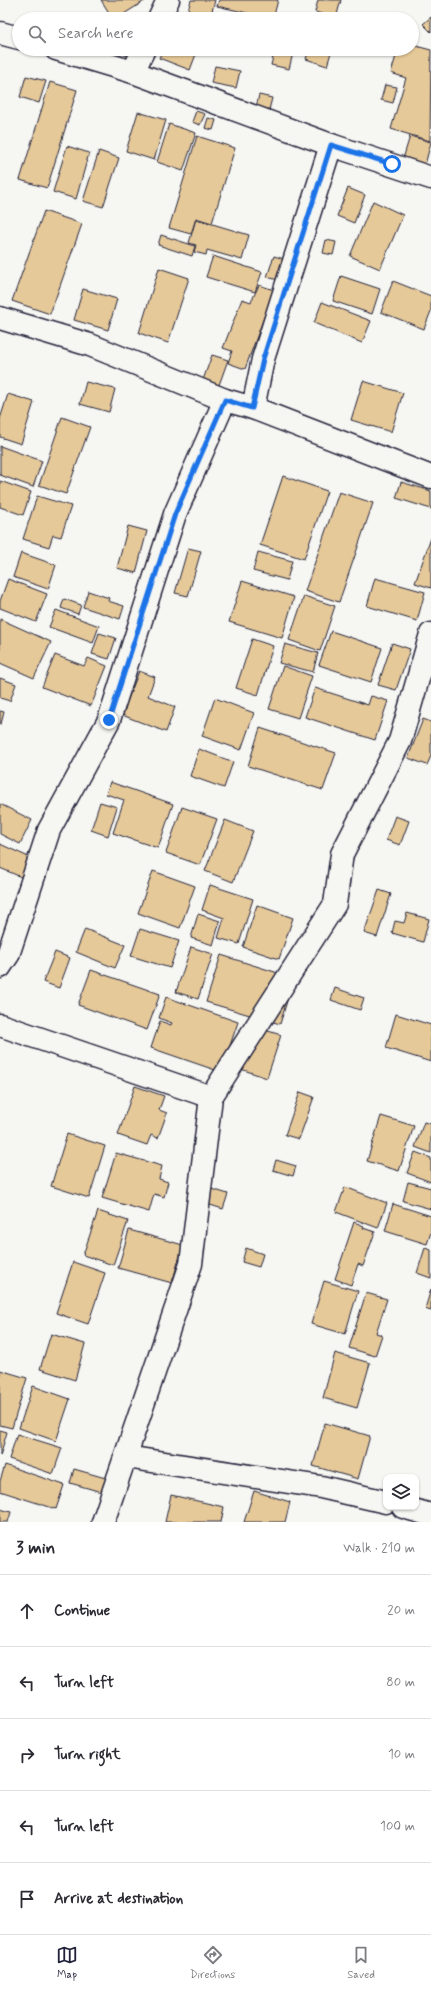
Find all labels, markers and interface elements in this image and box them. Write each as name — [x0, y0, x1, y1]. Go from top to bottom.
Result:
search box — [12, 12, 419, 56]
icon: search — [26, 23, 48, 45]
text: Search here — [58, 24, 134, 44]
route start — [383, 155, 401, 173]
route end — [100, 711, 118, 729]
map controls — [383, 1474, 419, 1510]
button: layers — [383, 1474, 419, 1510]
text: 3 min — [16, 1537, 55, 1559]
text: Walk · 210 m — [343, 1540, 415, 1557]
icon: ahead — [16, 1600, 38, 1622]
text: Continue — [54, 1601, 110, 1621]
text: 20 m — [387, 1602, 415, 1619]
icon: left — [16, 1672, 38, 1694]
text: Turn left — [54, 1673, 114, 1693]
text: 80 m — [386, 1674, 415, 1691]
icon: right — [16, 1744, 38, 1766]
text: Turn right — [54, 1745, 121, 1765]
text: 10 m — [388, 1746, 415, 1763]
icon: left — [16, 1816, 38, 1838]
text: Turn left — [54, 1817, 114, 1837]
text: 100 m — [380, 1818, 415, 1835]
icon: arrive — [16, 1888, 38, 1910]
text: Arrive at destination — [54, 1889, 183, 1909]
tab: Map — [56, 1944, 78, 1982]
tab: Directions — [190, 1944, 235, 1982]
tab: Saved — [347, 1944, 375, 1982]

